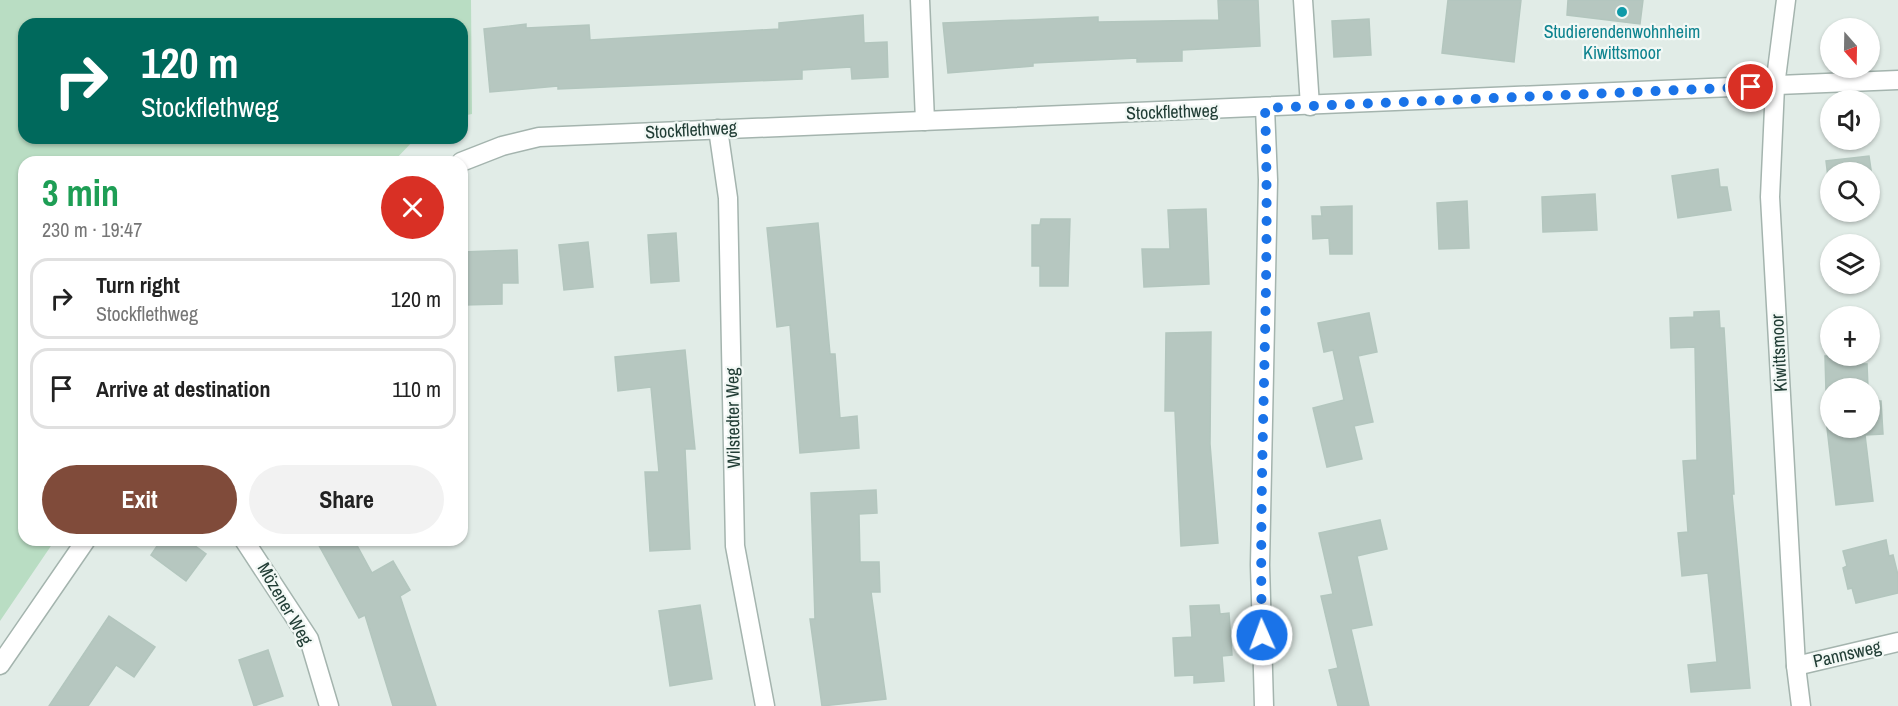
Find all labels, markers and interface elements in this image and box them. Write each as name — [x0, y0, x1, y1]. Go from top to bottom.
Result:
marker: Studierendenwohnheim Kiwittsmoor — [1615, 5, 1629, 19]
north arrow — [1820, 18, 1880, 78]
map controls — [1820, 18, 1880, 438]
place label: Studierendenwohnheim Kiwittsmoor — [1544, 19, 1700, 65]
text: 120 m — [141, 35, 239, 91]
icon: right — [42, 42, 120, 120]
pin — [1725, 61, 1776, 112]
icon: arrive — [1734, 70, 1767, 103]
text: Stockflethweg — [141, 89, 279, 125]
button: sound — [1820, 90, 1880, 150]
street label: Stockflethweg — [1126, 97, 1219, 126]
street label: Stockflethweg — [644, 115, 738, 144]
button: search — [1820, 162, 1880, 222]
text: 3 min — [42, 169, 119, 217]
button: close — [381, 176, 444, 239]
text: 230 m · 19:47 — [42, 216, 142, 243]
button: layers — [1820, 234, 1880, 294]
text: Turn right — [96, 270, 180, 300]
icon: right — [45, 282, 78, 315]
text: 120 m — [391, 284, 441, 314]
text: Stockflethweg — [96, 300, 198, 327]
button: + — [1820, 306, 1880, 366]
street label: Kiwittsmoor — [1764, 313, 1793, 393]
street label: Wilstedter Weg — [719, 367, 746, 469]
icon: arrive — [45, 372, 78, 405]
text: Arrive at destination — [96, 374, 270, 404]
text: 110 m — [392, 374, 441, 404]
button: − — [1820, 378, 1880, 438]
button: Exit — [42, 465, 237, 534]
button: Share — [249, 465, 444, 534]
street label: Mözener Weg — [252, 558, 320, 650]
position arrow — [1230, 603, 1294, 667]
street label: Pannsweg — [1810, 633, 1884, 673]

